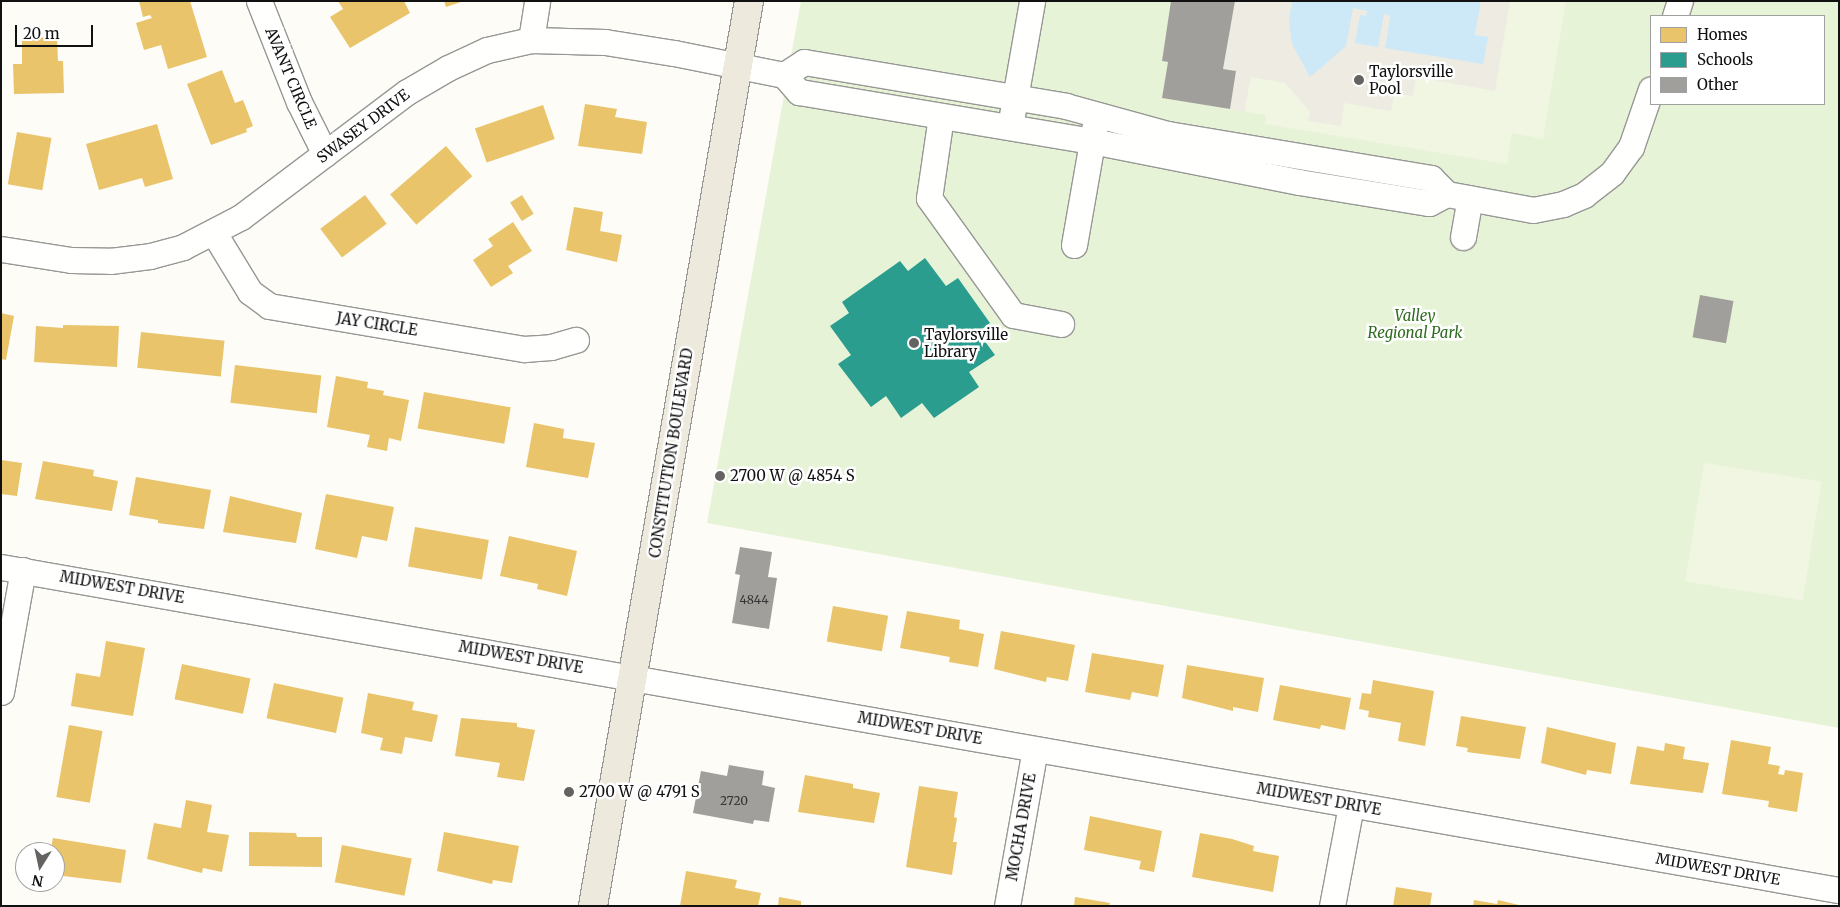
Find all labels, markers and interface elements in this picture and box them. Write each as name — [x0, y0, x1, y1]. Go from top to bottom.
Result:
scale bar — [18, 15, 95, 47]
legend — [1650, 15, 1825, 105]
text: 20 m — [23, 24, 60, 43]
street label: AVANT CIRCLE — [262, 25, 320, 131]
text: Homes — [1697, 25, 1748, 44]
text: Schools — [1697, 50, 1753, 69]
place label: Taylorsville Pool — [1369, 62, 1453, 97]
marker: Taylorsville Pool — [1353, 74, 1365, 86]
text: Other — [1697, 75, 1738, 94]
street label: SWASEY DRIVE — [313, 85, 413, 167]
park label: Valley Regional Park — [1368, 306, 1462, 341]
street label: JAY CIRCLE — [335, 309, 419, 339]
place label: Taylorsville Library — [924, 325, 1008, 360]
marker: Taylorsville Library — [908, 337, 920, 349]
street label: CONSTITUTION BOULEVARD — [646, 347, 696, 559]
place label: 2700 W @ 4854 S — [730, 467, 855, 485]
marker: 2700 W @ 4854 S — [714, 470, 726, 482]
street label: MIDWEST DRIVE — [58, 567, 186, 607]
house number: 4844 — [739, 593, 769, 607]
street label: MIDWEST DRIVE — [457, 637, 585, 677]
street label: MIDWEST DRIVE — [856, 708, 984, 748]
street label: MOCHA DRIVE — [1003, 772, 1039, 882]
street label: MIDWEST DRIVE — [1255, 779, 1383, 819]
place label: 2700 W @ 4791 S — [579, 783, 700, 801]
marker: 2700 W @ 4791 S — [563, 786, 575, 798]
house number: 2720 — [720, 794, 748, 808]
north arrow — [15, 842, 65, 892]
street label: MIDWEST DRIVE — [1654, 849, 1782, 889]
text: N — [31, 871, 45, 891]

